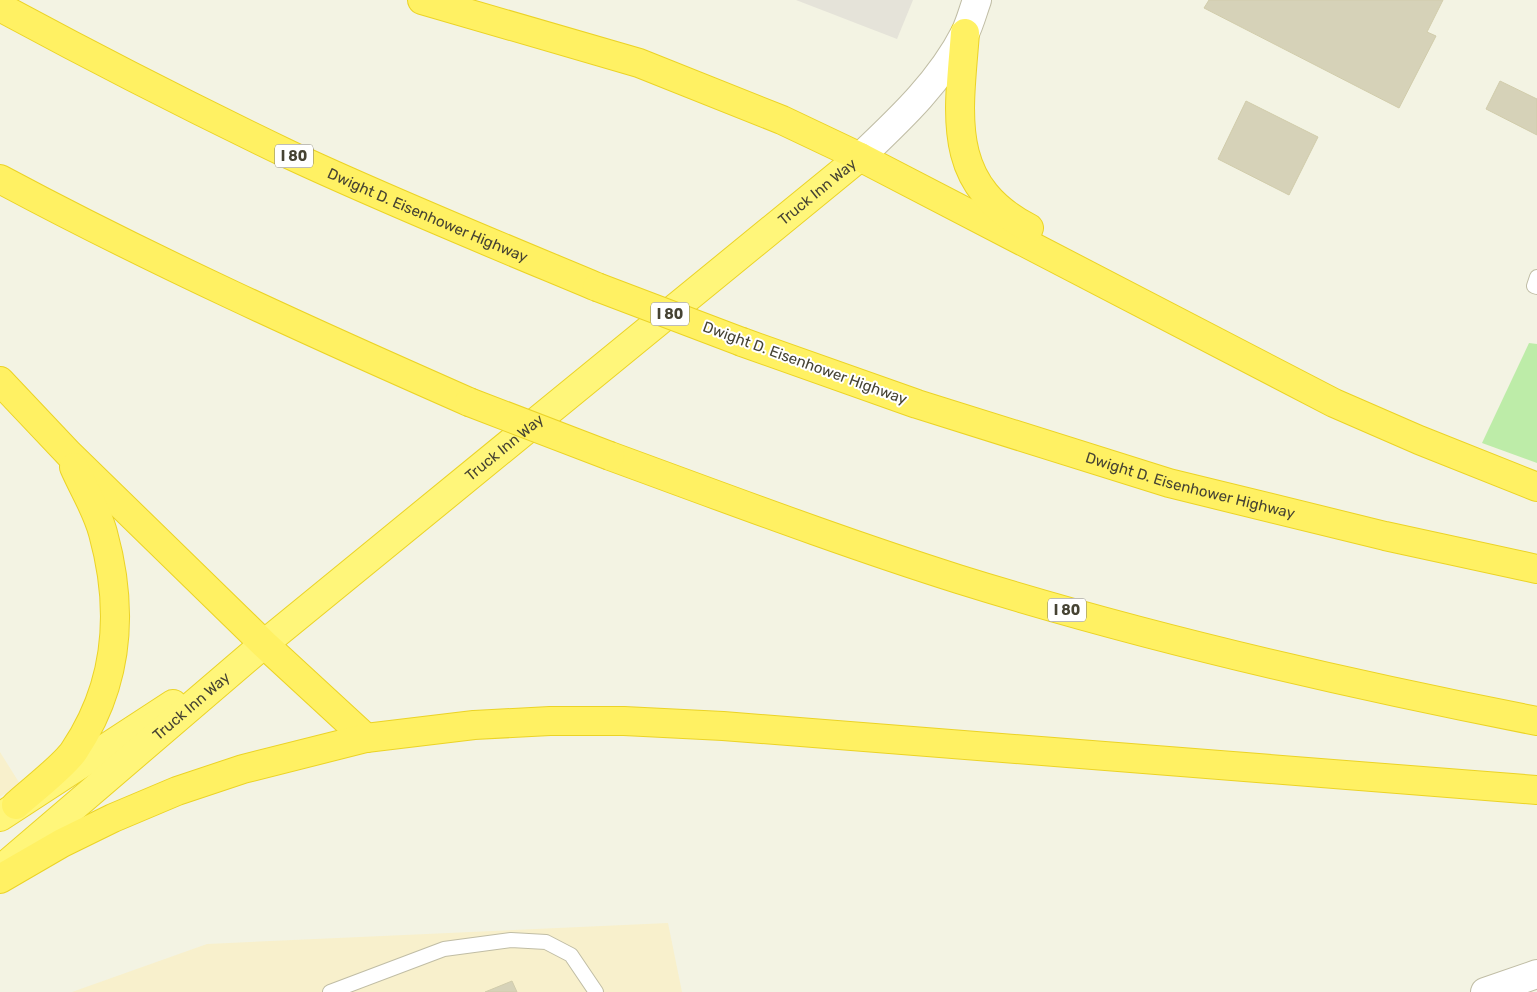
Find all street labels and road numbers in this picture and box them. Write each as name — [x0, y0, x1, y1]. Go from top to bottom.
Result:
road number: I 80 — [275, 144, 313, 168]
street label: Truck Inn Way — [775, 155, 860, 229]
street label: Dwight D. Eisenhower Highway — [325, 164, 531, 266]
road number: I 80 — [651, 302, 689, 326]
street label: Dwight D. Eisenhower Highway — [700, 318, 910, 408]
street label: Truck Inn Way — [462, 410, 547, 485]
street label: Dwight D. Eisenhower Highway — [1083, 448, 1297, 523]
road number: I 80 — [1048, 598, 1086, 622]
street label: Truck Inn Way — [149, 668, 234, 744]

